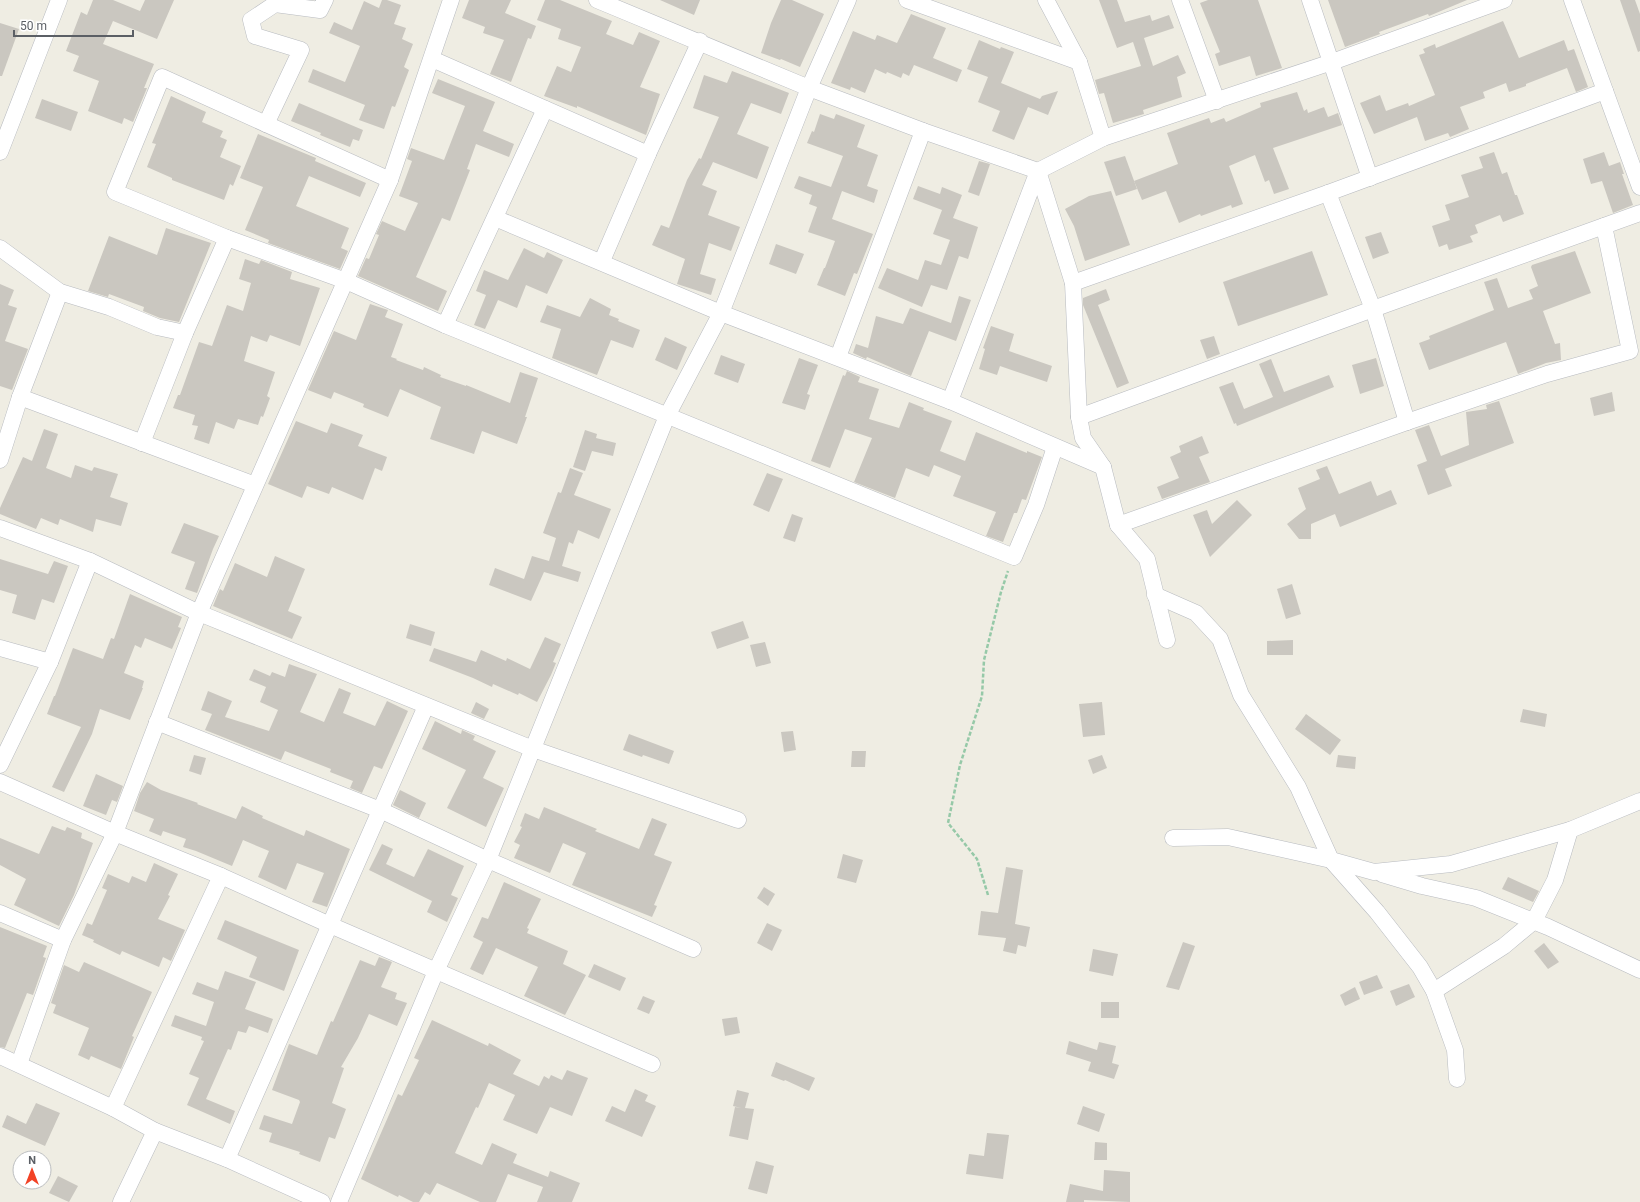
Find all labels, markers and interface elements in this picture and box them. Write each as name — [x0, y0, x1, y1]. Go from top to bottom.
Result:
scale bar — [14, 12, 133, 38]
text: 50 m — [20, 19, 47, 33]
north arrow — [12, 1150, 52, 1190]
text: N — [28, 1154, 36, 1167]

